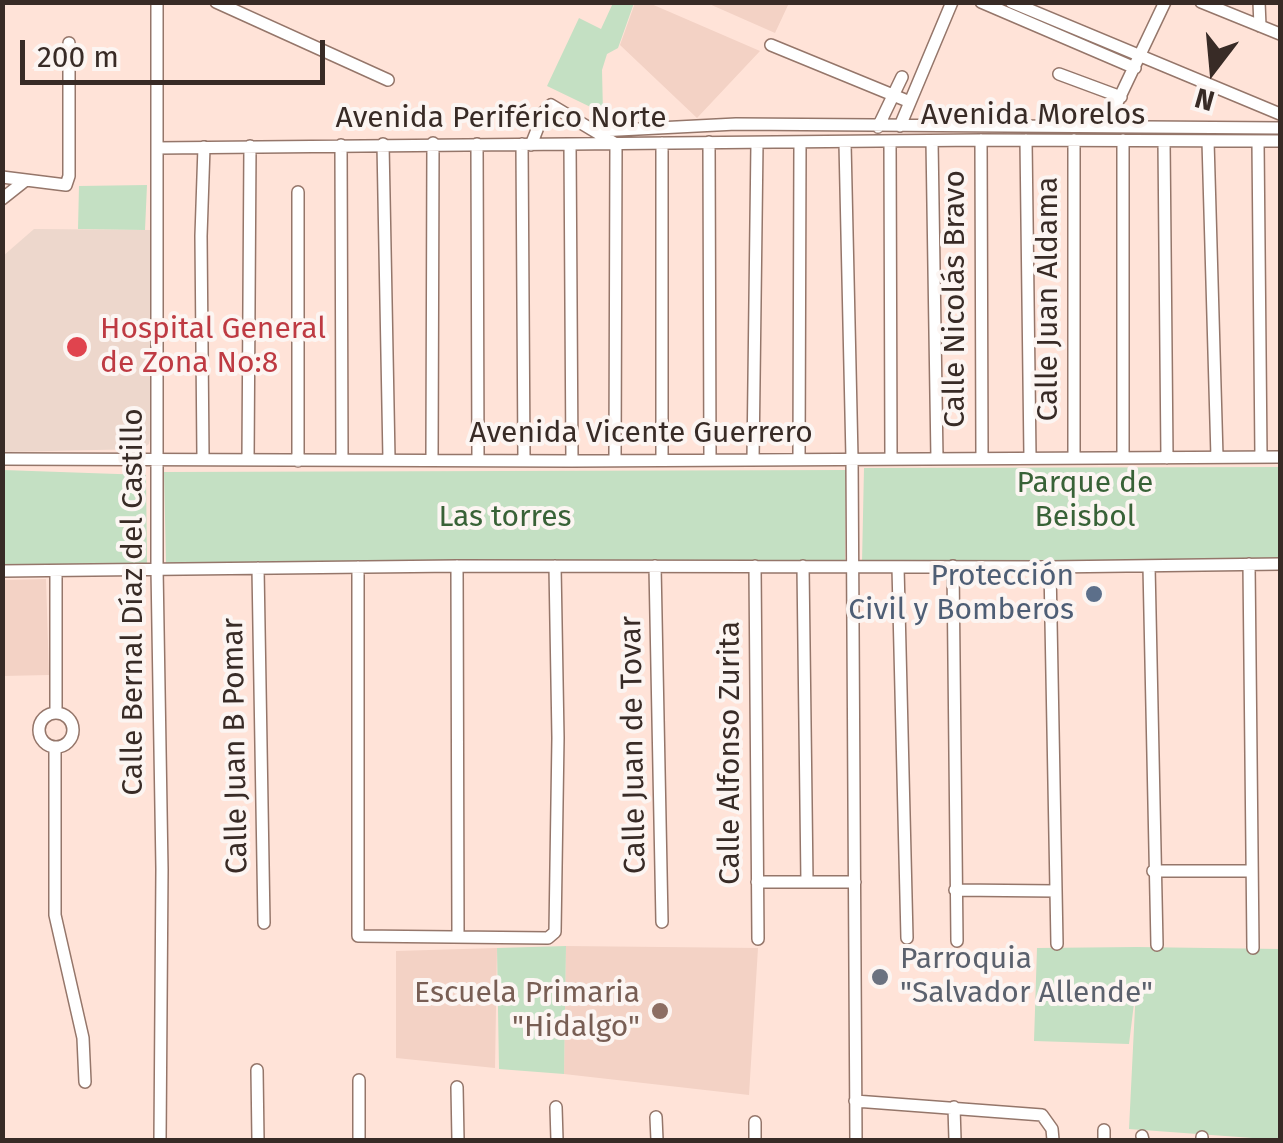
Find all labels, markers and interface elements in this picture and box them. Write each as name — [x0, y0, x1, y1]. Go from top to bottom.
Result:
scale bar — [25, 20, 330, 82]
north arrow — [1163, 20, 1263, 120]
text: 200 m — [37, 39, 119, 75]
text: N — [1191, 81, 1218, 118]
street label: Avenida Morelos — [921, 98, 1145, 134]
street label: Avenida Periférico Norte — [335, 101, 667, 137]
street label: Calle Nicolás Bravo — [938, 170, 974, 428]
street label: Calle Juan Aldama — [1031, 177, 1067, 421]
place label: Hospital General de Zona No:8 — [100, 312, 326, 382]
marker: Hospital General de Zona No:8 — [64, 334, 90, 360]
street label: Calle Bernal Díaz del Castillo — [116, 408, 152, 796]
street label: Avenida Vicente Guerrero — [469, 416, 813, 452]
park label: Parque de Beisbol — [1017, 466, 1153, 536]
park label: Las torres — [438, 500, 572, 536]
place label: Protección Civil y Bomberos — [848, 559, 1074, 630]
marker: Protección Civil y Bomberos — [1083, 583, 1105, 605]
street label: Calle Juan de Tovar — [614, 616, 654, 874]
street label: Calle Juan B Pomar — [216, 617, 256, 875]
street label: Calle Alfonso Zurita — [713, 621, 749, 885]
place label: Parroquia "Salvador Allende" — [900, 942, 1153, 1012]
marker: Parroquia "Salvador Allende" — [869, 966, 891, 988]
place label: Escuela Primaria "Hidalgo" — [414, 976, 640, 1046]
marker: Escuela Primaria "Hidalgo" — [649, 1000, 671, 1022]

